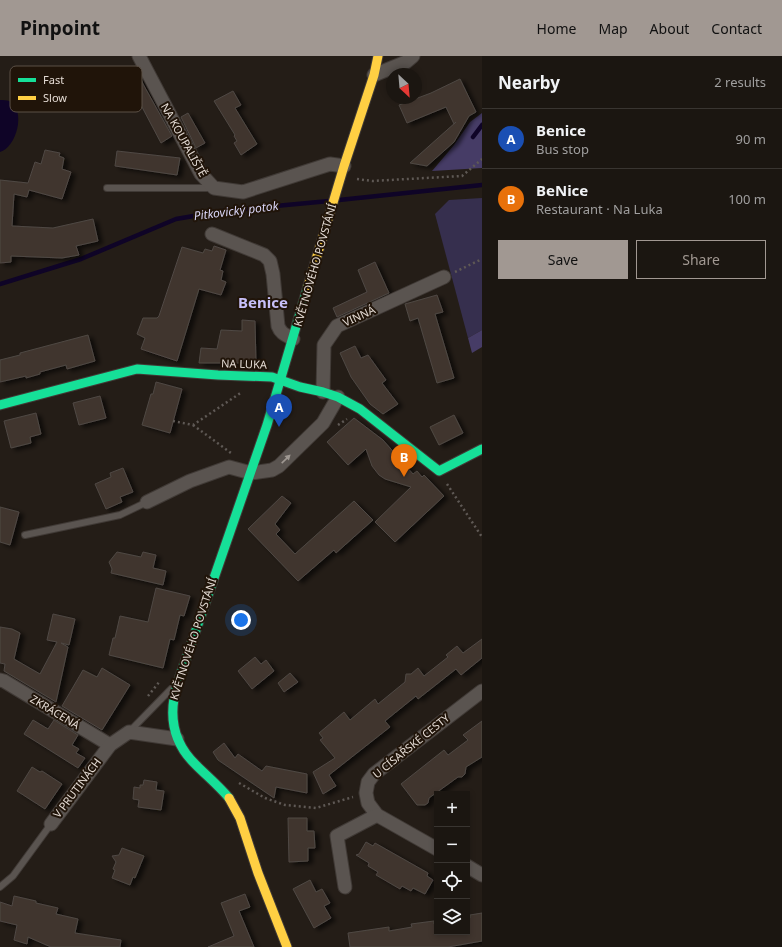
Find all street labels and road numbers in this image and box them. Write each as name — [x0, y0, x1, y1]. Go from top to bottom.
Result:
street label: NA KOUPALIŠTĚ — [158, 100, 211, 179]
street label: KVĚTNOVÉHO POVSTÁNÍ — [290, 201, 339, 328]
street label: VINNÁ — [340, 301, 378, 330]
street label: NA LUKA — [221, 355, 268, 372]
street label: KVĚTNOVÉHO POVSTÁNÍ — [166, 576, 219, 702]
street label: ZKRÁCENÁ — [28, 691, 84, 733]
street label: U CÍSAŘSKÉ CESTY — [369, 709, 453, 781]
street label: V PRUTINÁCH — [49, 755, 104, 821]

